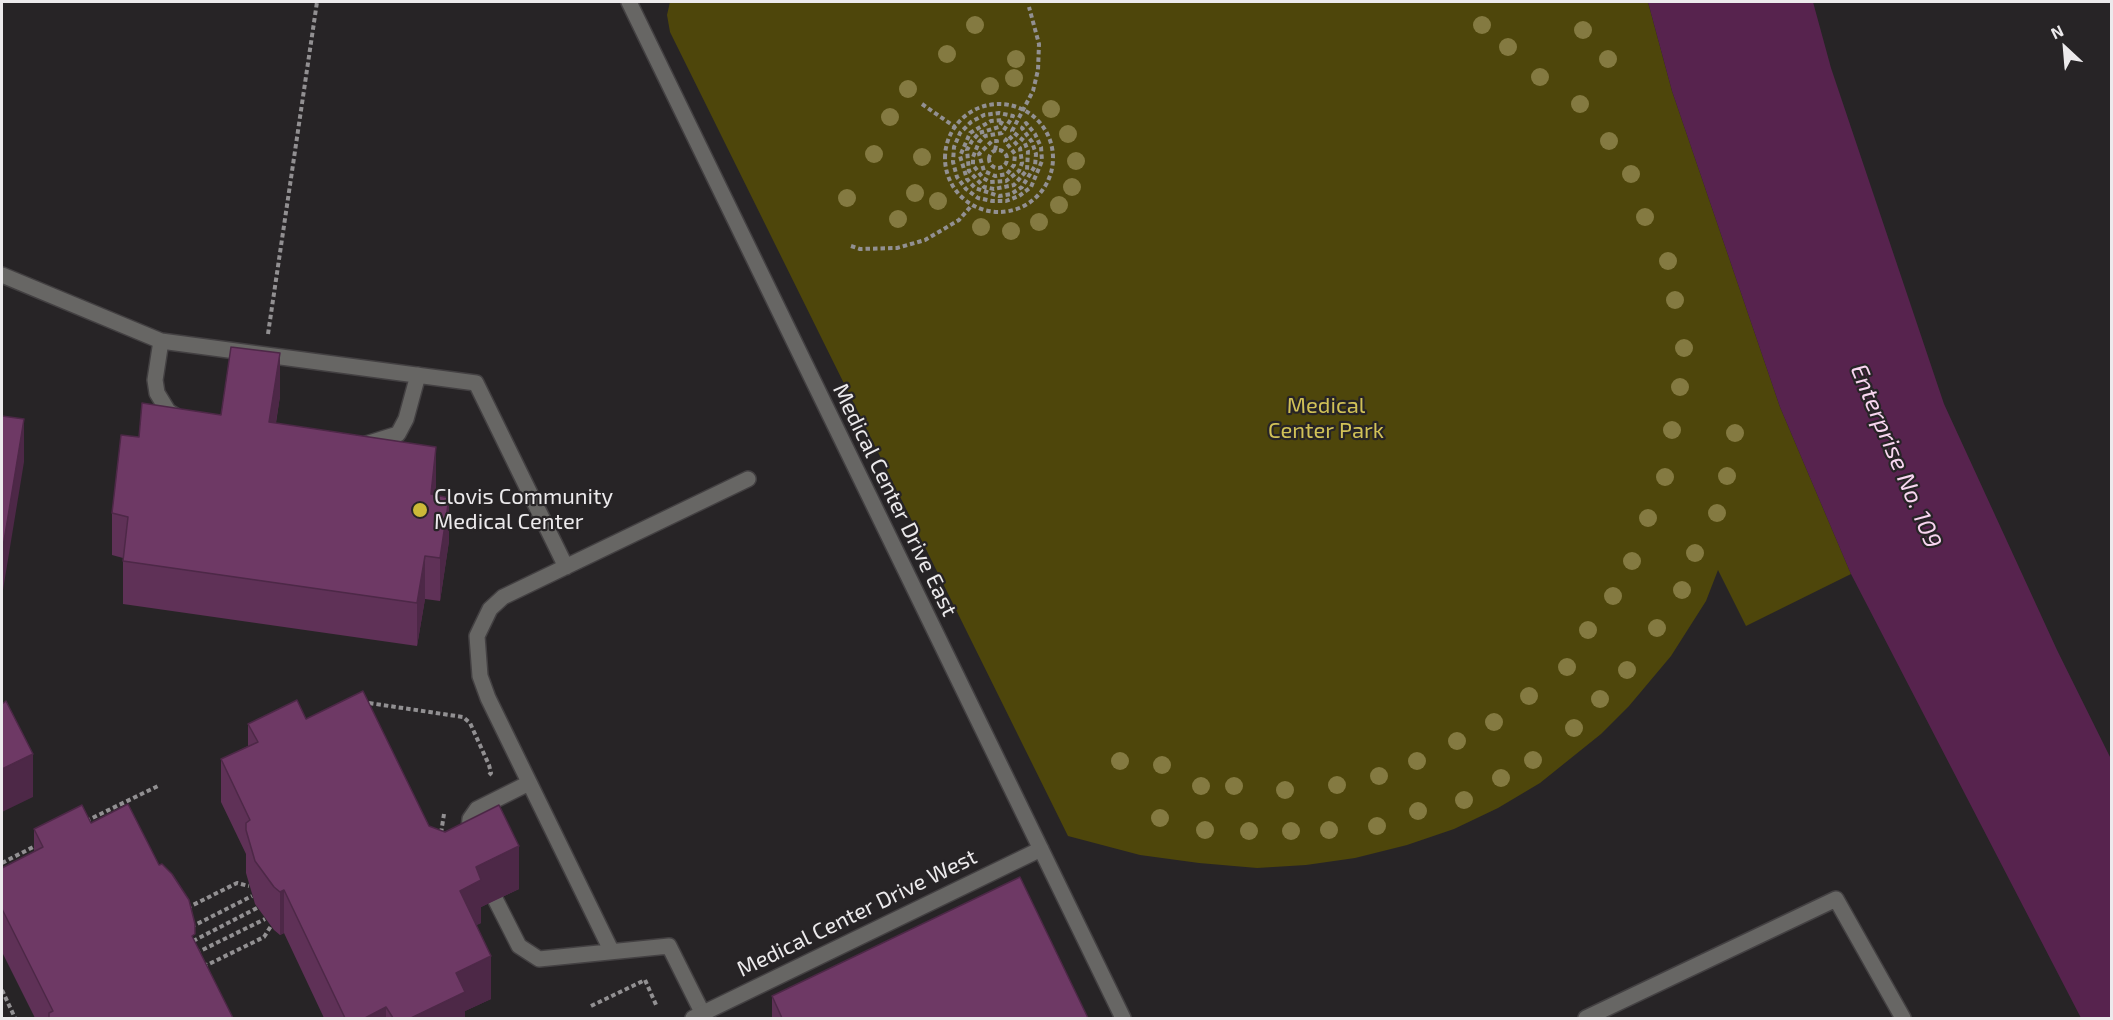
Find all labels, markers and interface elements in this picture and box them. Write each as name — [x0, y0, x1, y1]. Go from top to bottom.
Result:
north arrow — [2035, 18, 2095, 78]
text: N — [2048, 20, 2066, 42]
water label: Enterprise No. 109 — [1844, 360, 1948, 552]
street label: Medical Center Drive East — [827, 379, 963, 621]
park label: Medical Center Park — [1268, 393, 1384, 445]
place label: Clovis Community Medical Center — [434, 484, 613, 536]
marker: Clovis Community Medical Center — [411, 501, 429, 519]
street label: Medical Center Drive West — [733, 843, 981, 983]

